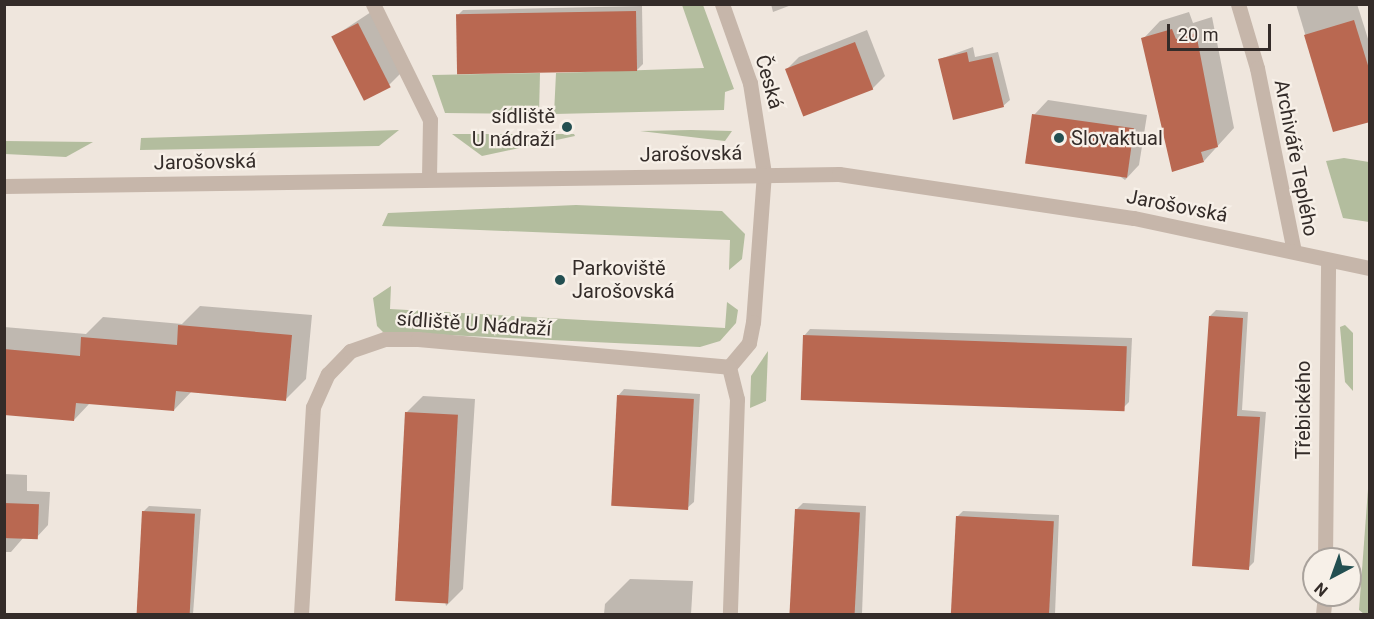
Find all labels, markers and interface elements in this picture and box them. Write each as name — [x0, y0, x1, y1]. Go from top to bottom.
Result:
scale bar — [1170, 12, 1274, 50]
text: 20 m — [1178, 24, 1218, 45]
street label: Česká — [750, 52, 788, 112]
street label: Archiváře Teplého — [1269, 78, 1323, 238]
place label: sídliště U nádraží — [472, 104, 555, 151]
marker: sídliště U nádraží — [560, 120, 574, 134]
place label: Slovaktual — [1071, 126, 1163, 150]
marker: Slovaktual — [1052, 131, 1066, 145]
street label: Jarošovská — [640, 141, 742, 167]
street label: Jarošovská — [154, 149, 256, 175]
street label: Jarošovská — [1124, 184, 1230, 228]
place label: Parkoviště Jarošovská — [572, 256, 675, 303]
marker: Parkoviště Jarošovská — [553, 273, 567, 287]
street label: sídliště U Nádraží — [396, 307, 552, 341]
street label: Třebického — [1291, 361, 1315, 459]
north arrow — [1302, 547, 1362, 607]
text: N — [1311, 579, 1332, 600]

